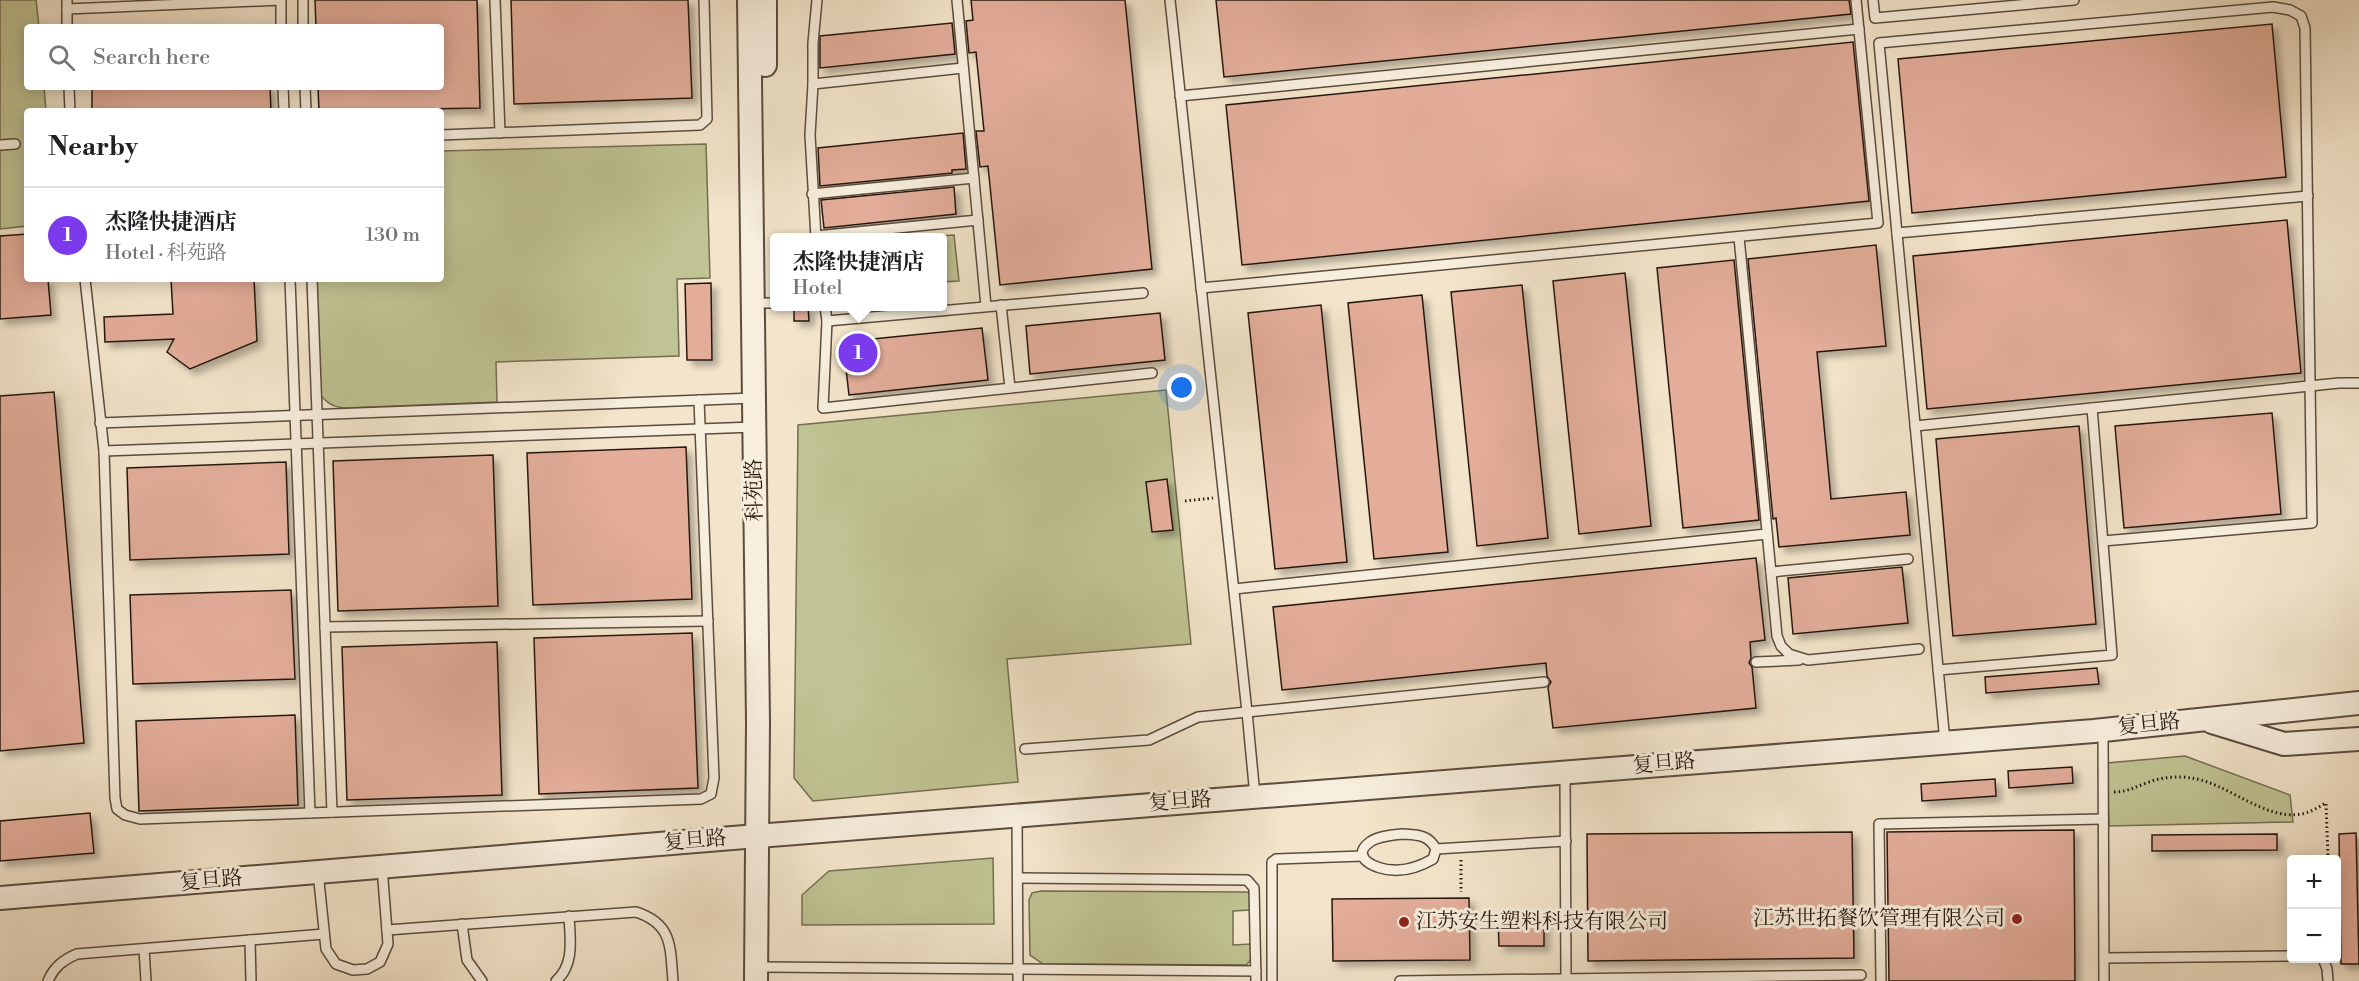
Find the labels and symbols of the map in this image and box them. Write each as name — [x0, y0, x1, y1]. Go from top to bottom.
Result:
pin: 1 — [838, 330, 878, 376]
your location — [1167, 373, 1196, 402]
street label: 科苑路 — [741, 458, 769, 522]
street label: 复旦路 — [2116, 709, 2182, 741]
street label: 复旦路 — [1631, 748, 1697, 780]
street label: 复旦路 — [1148, 787, 1212, 817]
street label: 复旦路 — [662, 825, 728, 857]
street label: 复旦路 — [178, 865, 244, 897]
place label: 江苏世拓餐饮管理有限公司 — [1753, 906, 2005, 932]
place label: 江苏安生塑料科技有限公司 — [1416, 909, 1668, 935]
marker: 江苏世拓餐饮管理有限公司 — [2010, 912, 2024, 926]
marker: 江苏安生塑料科技有限公司 — [1397, 915, 1411, 929]

